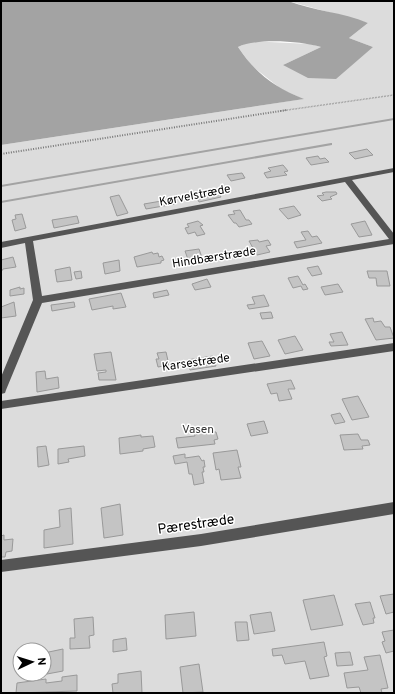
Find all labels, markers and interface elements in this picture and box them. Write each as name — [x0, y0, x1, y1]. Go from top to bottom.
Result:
street label: Kørvelstræde — [158, 181, 232, 211]
street label: Hindbærstræde — [171, 243, 257, 273]
street label: Karsestræde — [161, 350, 231, 376]
park label: Vasen — [182, 422, 214, 438]
street label: Pærestræde — [157, 511, 235, 539]
north arrow — [12, 642, 52, 682]
text: N — [34, 657, 48, 666]

